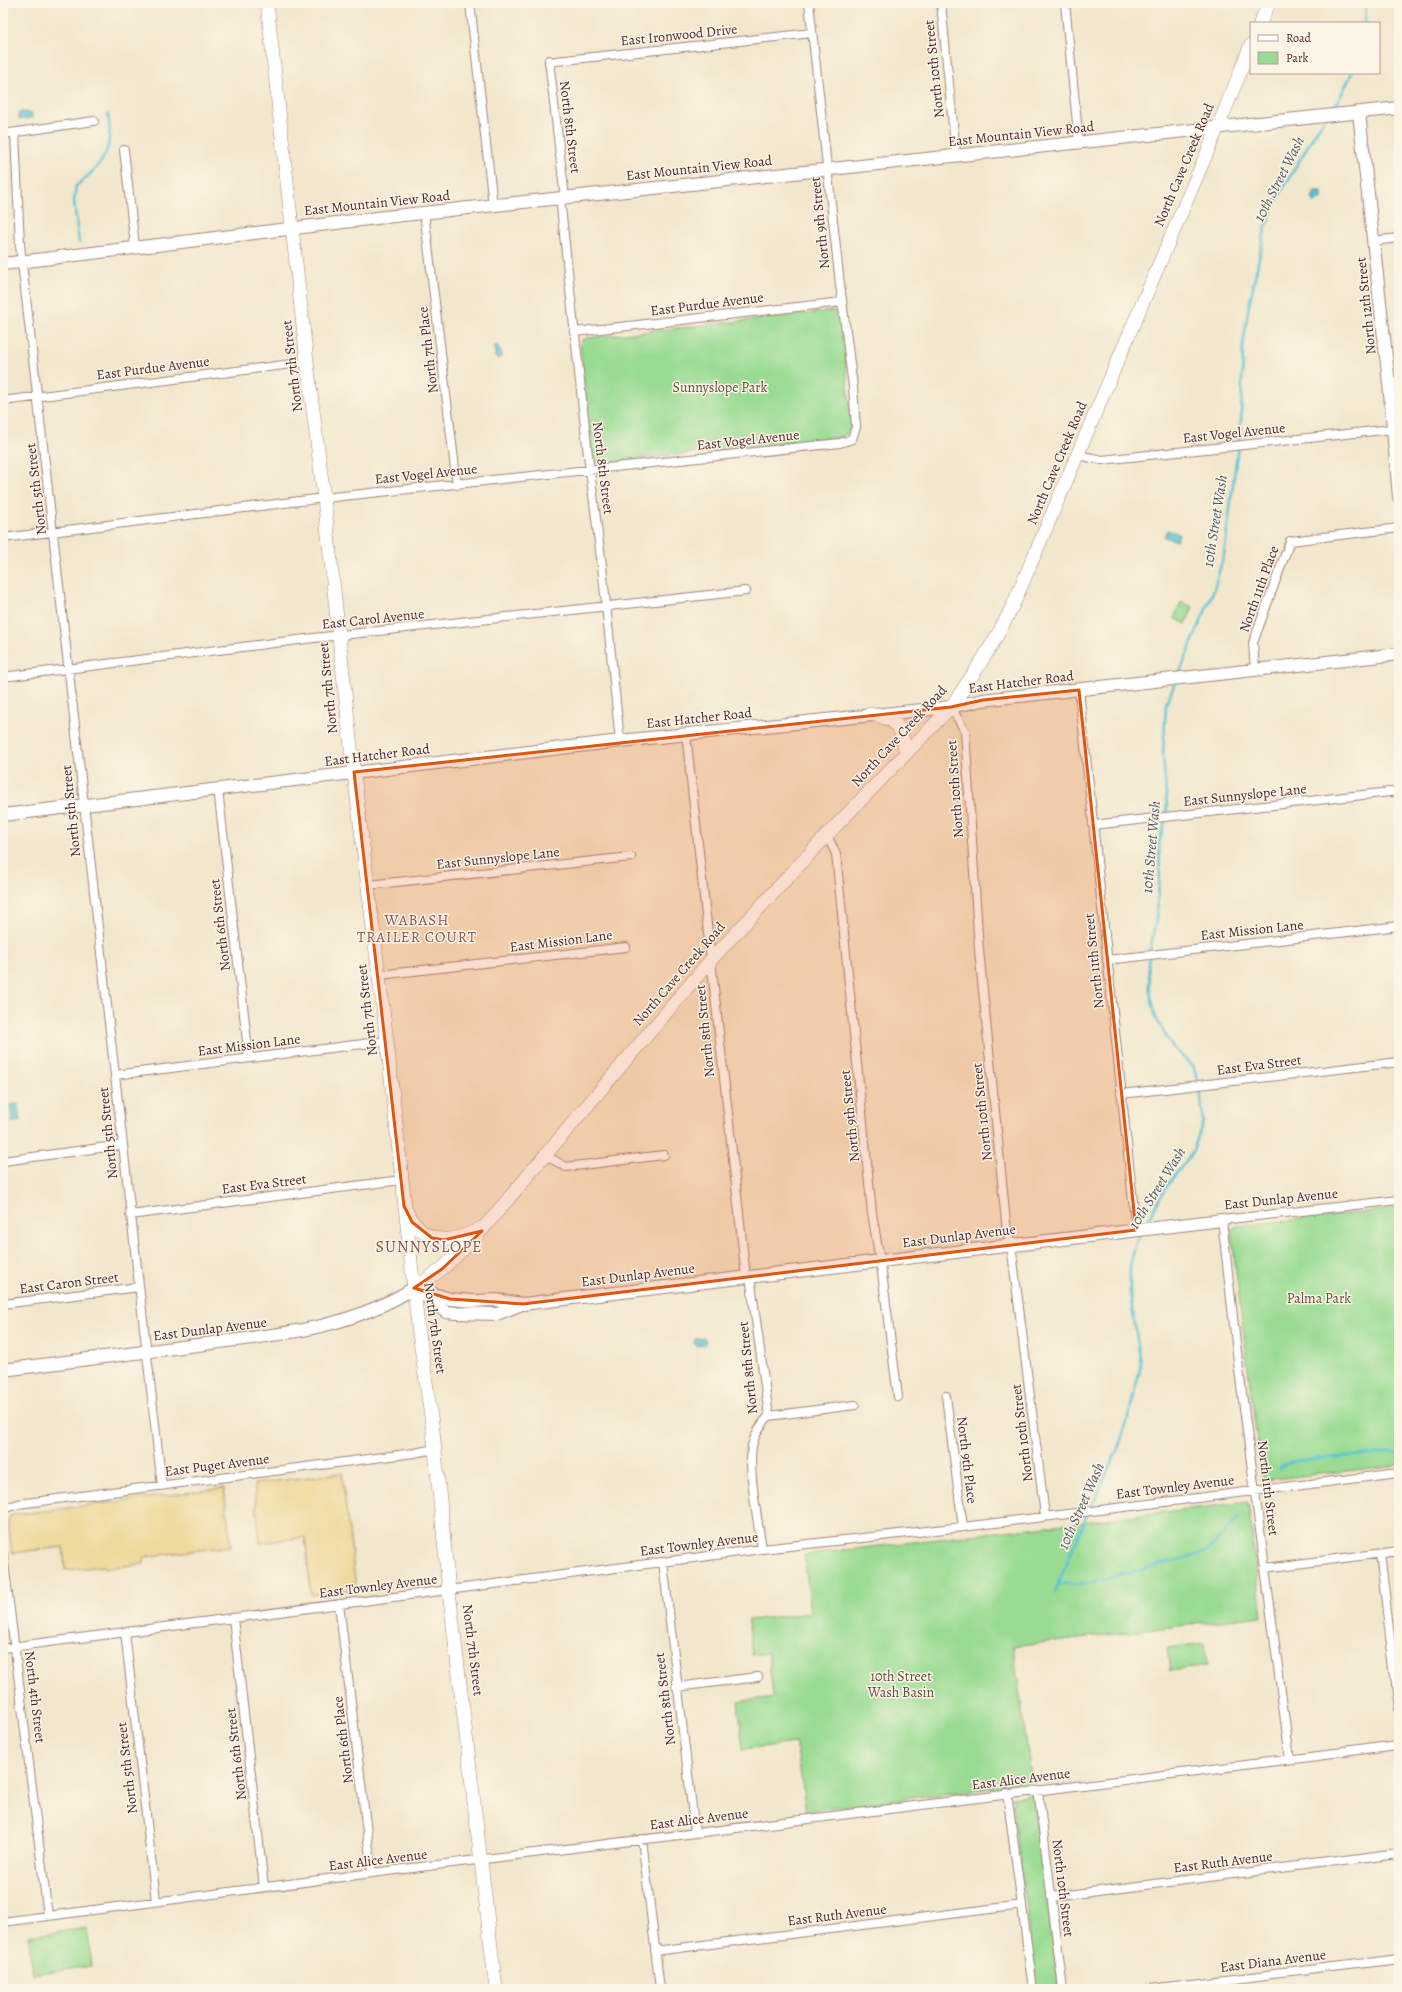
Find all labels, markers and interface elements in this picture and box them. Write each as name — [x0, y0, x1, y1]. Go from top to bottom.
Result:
street label: East Ironwood Drive — [620, 19, 738, 51]
street label: North 10th Street — [919, 19, 949, 119]
legend — [1250, 22, 1380, 74]
text: Road — [1286, 30, 1312, 46]
text: Park — [1286, 50, 1309, 66]
street label: North 8th Street — [555, 80, 585, 175]
street label: North Cave Creek Road — [1149, 100, 1219, 230]
street label: East Mountain View Road — [947, 117, 1095, 151]
water label: 10th Street Wash — [1249, 133, 1309, 225]
street label: East Mountain View Road — [625, 151, 773, 185]
street label: North 9th Street — [806, 176, 834, 270]
street label: East Mountain View Road — [303, 186, 451, 220]
street label: North 12th Street — [1351, 256, 1381, 356]
street label: East Purdue Avenue — [649, 288, 765, 320]
street label: North 7th Place — [413, 305, 443, 395]
street label: North 7th Street — [277, 319, 307, 413]
street label: East Purdue Avenue — [95, 352, 211, 384]
park label: Sunnyslope Park — [672, 378, 768, 397]
street label: North Cave Creek Road — [1022, 398, 1092, 528]
street label: East Vogel Avenue — [1182, 418, 1286, 448]
street label: North 8th Street — [588, 421, 618, 516]
street label: East Vogel Avenue — [696, 425, 800, 455]
street label: North 5th Street — [21, 442, 51, 536]
street label: East Vogel Avenue — [374, 459, 478, 489]
water label: 10th Street Wash — [1198, 473, 1232, 569]
street label: North 11th Place — [1234, 543, 1284, 635]
street label: East Carol Avenue — [321, 604, 425, 634]
street label: North 7th Street — [314, 641, 342, 735]
street label: East Hatcher Road — [967, 666, 1075, 698]
street label: North Cave Creek Road — [847, 681, 951, 791]
street label: East Hatcher Road — [645, 703, 753, 733]
street label: East Hatcher Road — [323, 739, 431, 771]
street label: North 10th Street — [942, 739, 968, 839]
street label: North 5th Street — [57, 764, 85, 858]
street label: East Sunnyslope Lane — [1182, 779, 1308, 811]
water label: 10th Street Wash — [1137, 800, 1165, 894]
street label: East Sunnyslope Lane — [435, 842, 561, 874]
street label: North 6th Street — [205, 877, 235, 972]
district label: WABASH TRAILER COURT — [357, 910, 477, 947]
street label: North 11th Street — [1080, 912, 1108, 1010]
street label: East Mission Lane — [1200, 915, 1304, 945]
street label: North Cave Creek Road — [628, 918, 730, 1030]
street label: East Mission Lane — [509, 925, 613, 957]
street label: North 7th Street — [352, 963, 382, 1057]
street label: North 8th Street — [691, 983, 719, 1078]
street label: East Mission Lane — [197, 1029, 301, 1061]
street label: East Eva Street — [1216, 1050, 1303, 1080]
street label: North 10th Street — [967, 1062, 997, 1162]
street label: North 9th Street — [836, 1069, 864, 1163]
street label: North 5th Street — [94, 1086, 122, 1180]
water label: 10th Street Wash — [1124, 1143, 1190, 1233]
street label: East Eva Street — [221, 1169, 308, 1199]
street label: East Dunlap Avenue — [1223, 1184, 1339, 1214]
street label: East Dunlap Avenue — [901, 1220, 1017, 1252]
district label: SUNNYSLOPE — [376, 1236, 482, 1258]
street label: East Dunlap Avenue — [580, 1259, 696, 1291]
street label: East Caron Street — [18, 1267, 120, 1299]
street label: North 7th Street — [419, 1281, 451, 1375]
park label: Palma Park — [1287, 1289, 1351, 1308]
street label: East Dunlap Avenue — [152, 1313, 268, 1345]
street label: North 8th Street — [734, 1320, 762, 1415]
street label: North 10th Street — [1007, 1383, 1037, 1483]
street label: North 9th Place — [952, 1415, 982, 1505]
street label: North 11th Street — [1253, 1439, 1283, 1537]
street label: East Puget Avenue — [164, 1449, 270, 1481]
water label: 10th Street Wash — [1053, 1459, 1109, 1553]
street label: East Townley Avenue — [1115, 1470, 1235, 1504]
street label: East Townley Avenue — [639, 1527, 759, 1561]
street label: East Townley Avenue — [318, 1569, 438, 1603]
street label: North 7th Street — [458, 1603, 488, 1697]
street label: North 4th Street — [20, 1650, 50, 1745]
street label: North 8th Street — [650, 1651, 680, 1746]
park label: 10th Street Wash Basin — [867, 1667, 935, 1702]
street label: North 6th Place — [328, 1695, 358, 1785]
street label: North 6th Street — [221, 1706, 251, 1801]
street label: North 5th Street — [112, 1721, 142, 1815]
street label: East Alice Avenue — [971, 1764, 1071, 1794]
street label: East Alice Avenue — [649, 1804, 749, 1834]
street label: North 10th Street — [1048, 1838, 1078, 1938]
street label: East Alice Avenue — [328, 1845, 428, 1875]
street label: East Ruth Avenue — [1172, 1846, 1274, 1878]
street label: East Ruth Avenue — [786, 1899, 888, 1931]
street label: East Diana Avenue — [1219, 1945, 1327, 1977]

